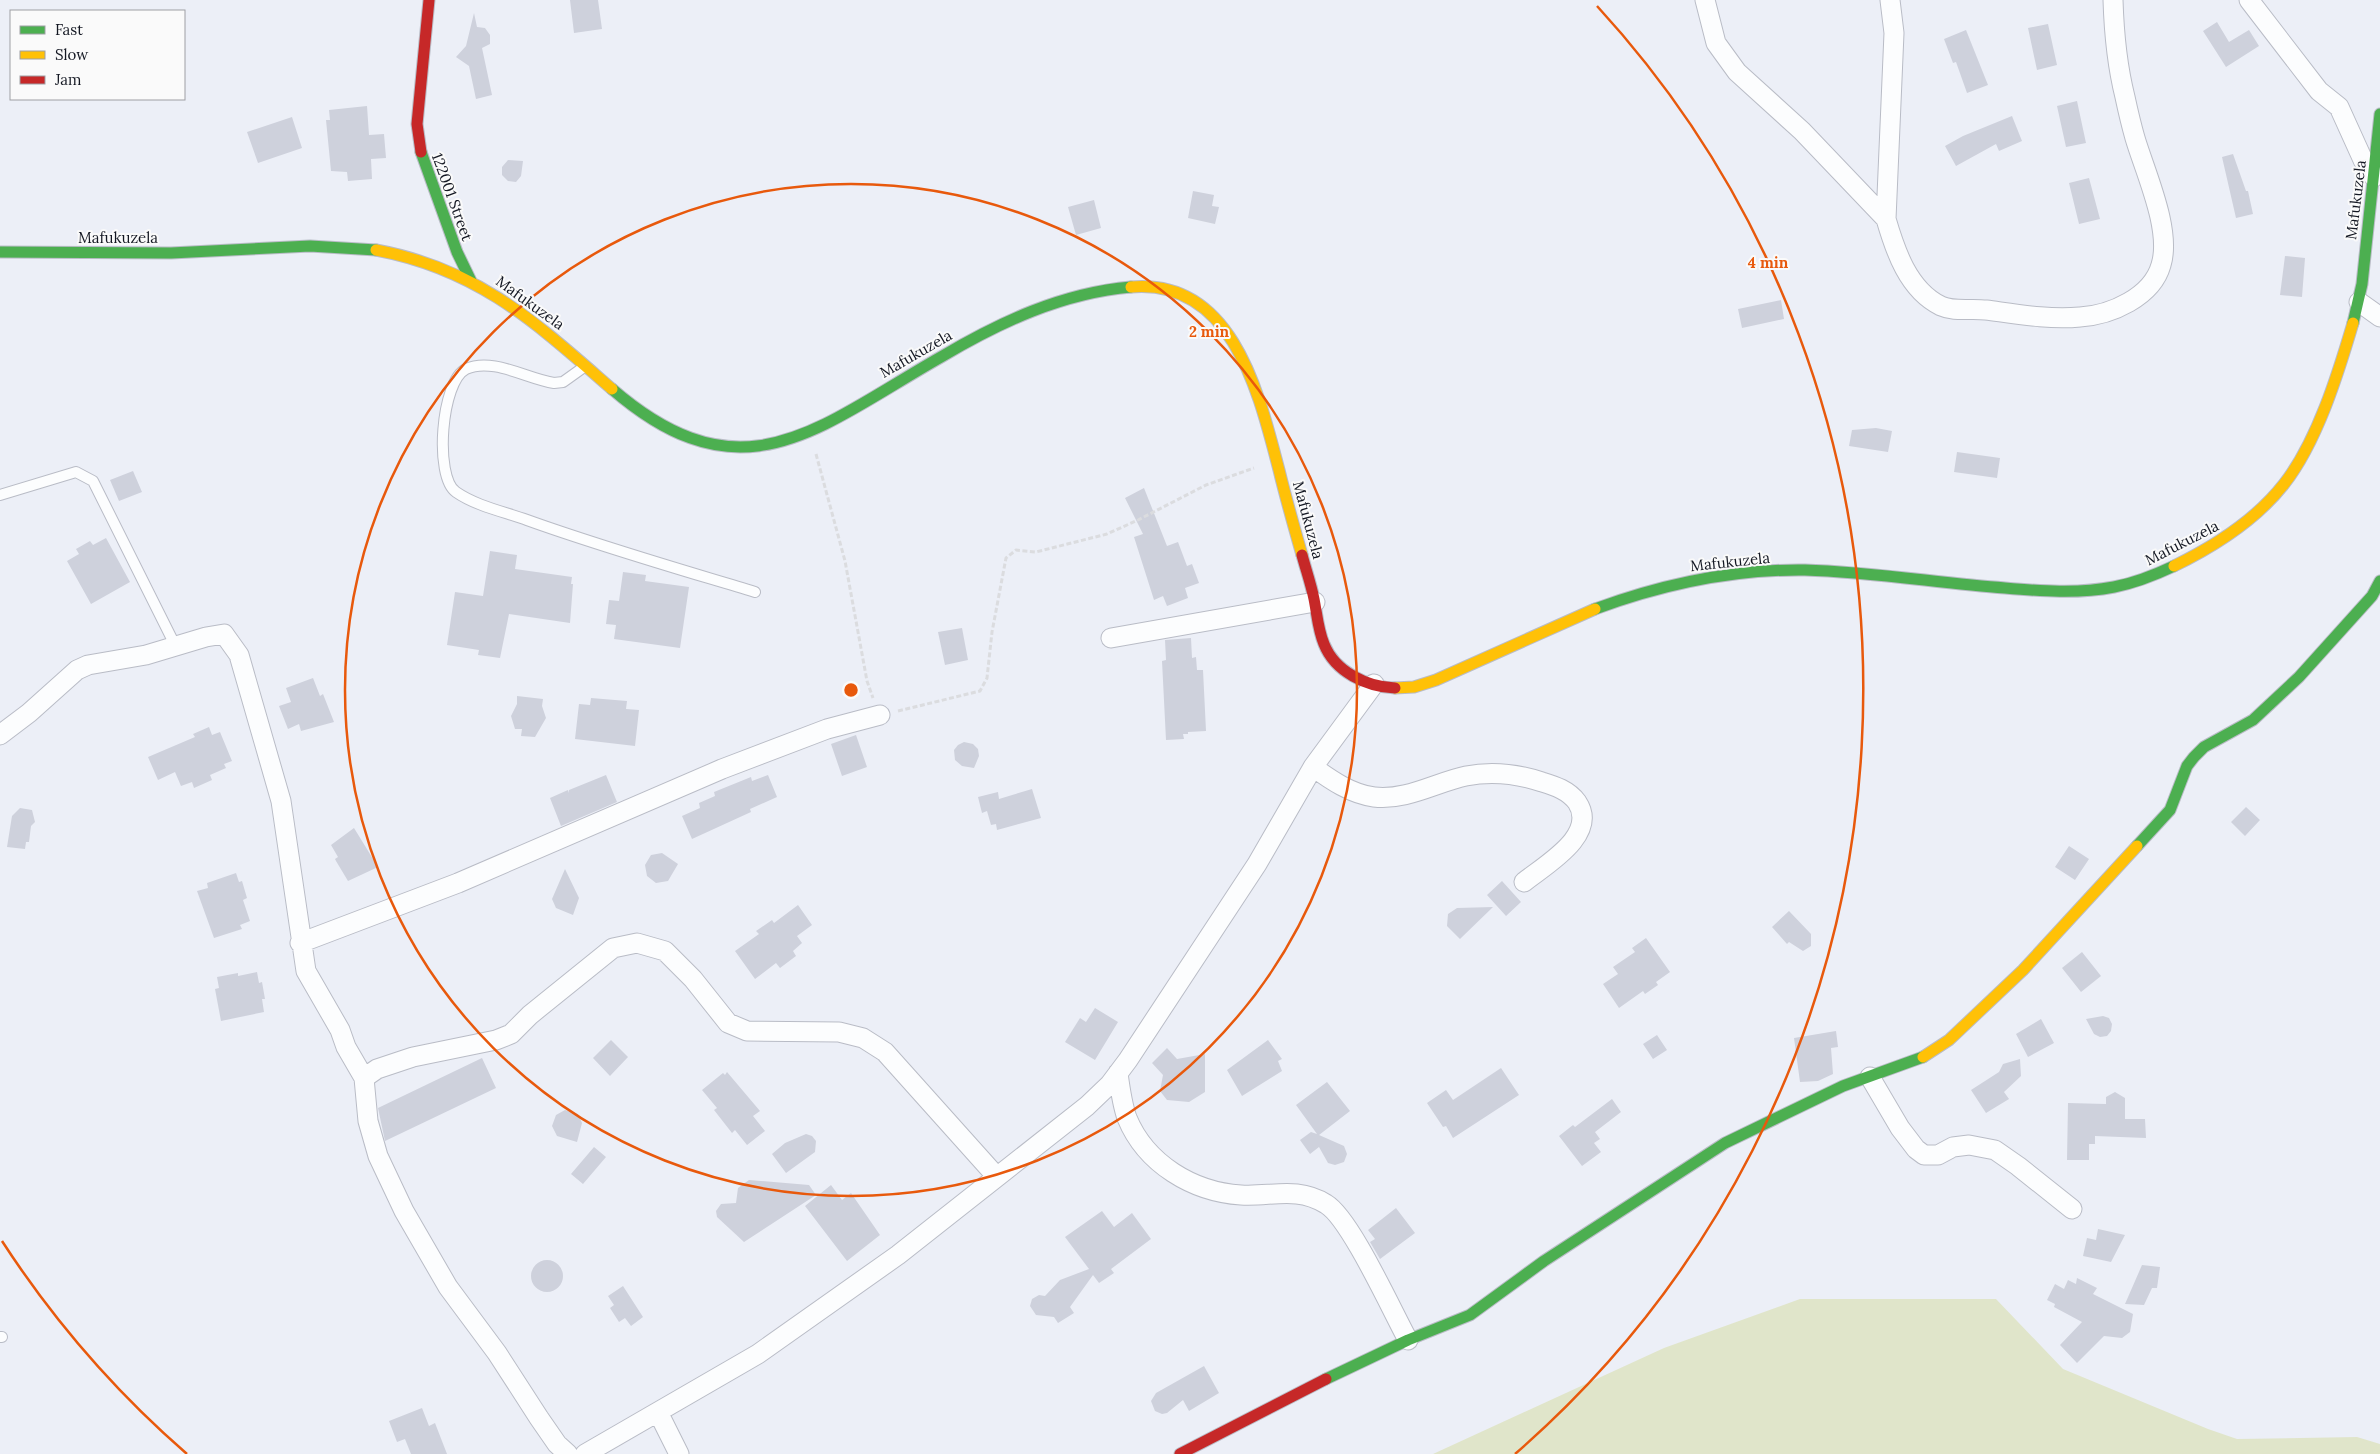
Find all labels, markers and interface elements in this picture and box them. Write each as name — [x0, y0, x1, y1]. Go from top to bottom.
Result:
legend — [10, 10, 185, 100]
text: Fast — [55, 20, 83, 39]
text: Slow — [55, 45, 88, 64]
text: Jam — [54, 70, 82, 89]
street label: 122001 Street — [428, 150, 477, 244]
street label: Mafukuzela — [2341, 159, 2370, 241]
street label: Mafukuzela — [78, 228, 158, 247]
text: 4 min — [1748, 253, 1789, 272]
street label: Mafukuzela — [492, 271, 568, 334]
text: 2 min — [1189, 322, 1230, 341]
street label: Mafukuzela — [876, 325, 955, 382]
street label: Mafukuzela — [1289, 479, 1328, 561]
street label: Mafukuzela — [2142, 516, 2222, 569]
street label: Mafukuzela — [1689, 548, 1771, 575]
centre of rings — [842, 681, 860, 699]

